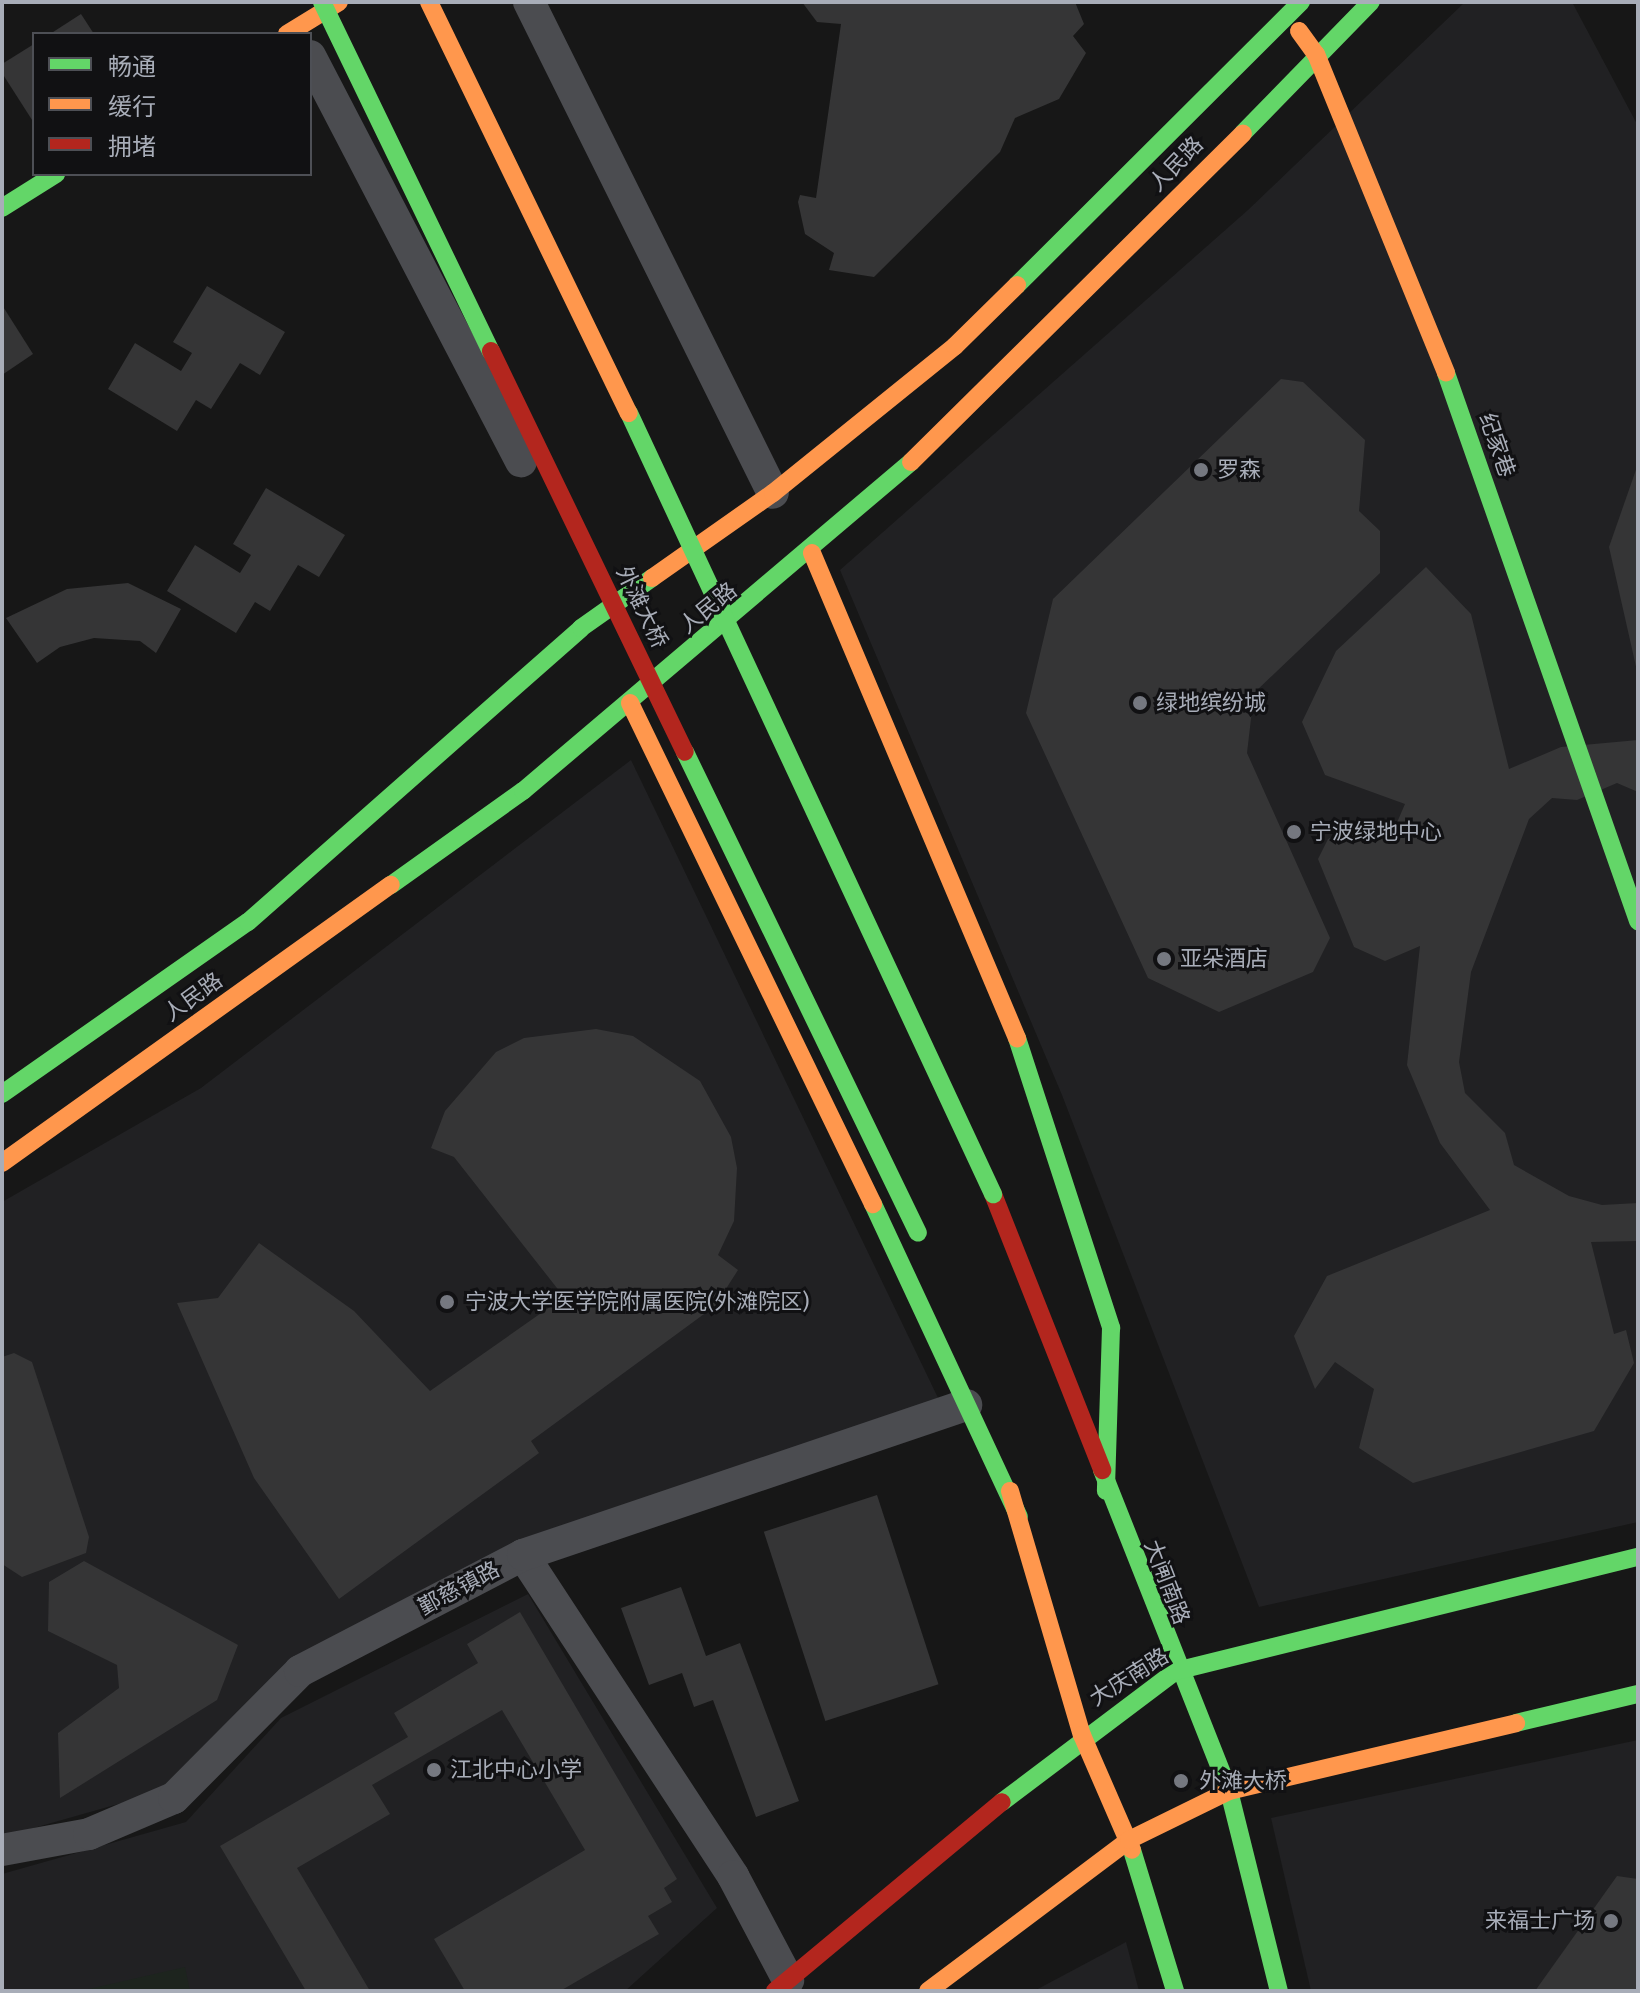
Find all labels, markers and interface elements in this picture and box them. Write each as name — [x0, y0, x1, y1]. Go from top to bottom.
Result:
legend — [32, 32, 312, 176]
text: 畅通 — [108, 53, 156, 81]
text: 缓行 — [108, 93, 156, 121]
street label: 人民路 — [1144, 131, 1208, 197]
text: 拥堵 — [108, 133, 156, 161]
street label: 纪家巷 — [1474, 410, 1520, 480]
place label: 罗森 — [1217, 457, 1261, 483]
marker: 罗森 — [1192, 461, 1210, 479]
street label: 外滩大桥 — [611, 562, 673, 652]
street label: 人民路 — [674, 577, 742, 639]
place label: 绿地缤纷城 — [1156, 690, 1266, 716]
marker: 绿地缤纷城 — [1131, 694, 1149, 712]
place label: 宁波绿地中心 — [1310, 819, 1442, 845]
marker: 宁波绿地中心 — [1285, 823, 1303, 841]
place label: 亚朵酒店 — [1180, 946, 1268, 972]
marker: 亚朵酒店 — [1155, 950, 1173, 968]
street label: 人民路 — [159, 967, 227, 1027]
place label: 宁波大学医学院附属医院(外滩院区) — [465, 1289, 809, 1315]
marker: 宁波大学医学院附属医院(外滩院区) — [436, 1291, 458, 1313]
street label: 大闸南路 — [1139, 1536, 1195, 1628]
street label: 鄞慈镇路 — [414, 1556, 504, 1620]
street label: 大庆南路 — [1085, 1642, 1173, 1712]
place label: 江北中心小学 — [450, 1757, 582, 1783]
marker: 江北中心小学 — [425, 1761, 443, 1779]
place label: 外滩大桥 — [1199, 1768, 1287, 1794]
marker: 外滩大桥 — [1170, 1770, 1192, 1792]
place label: 来福士广场 — [1485, 1908, 1595, 1934]
marker: 来福士广场 — [1602, 1912, 1620, 1930]

